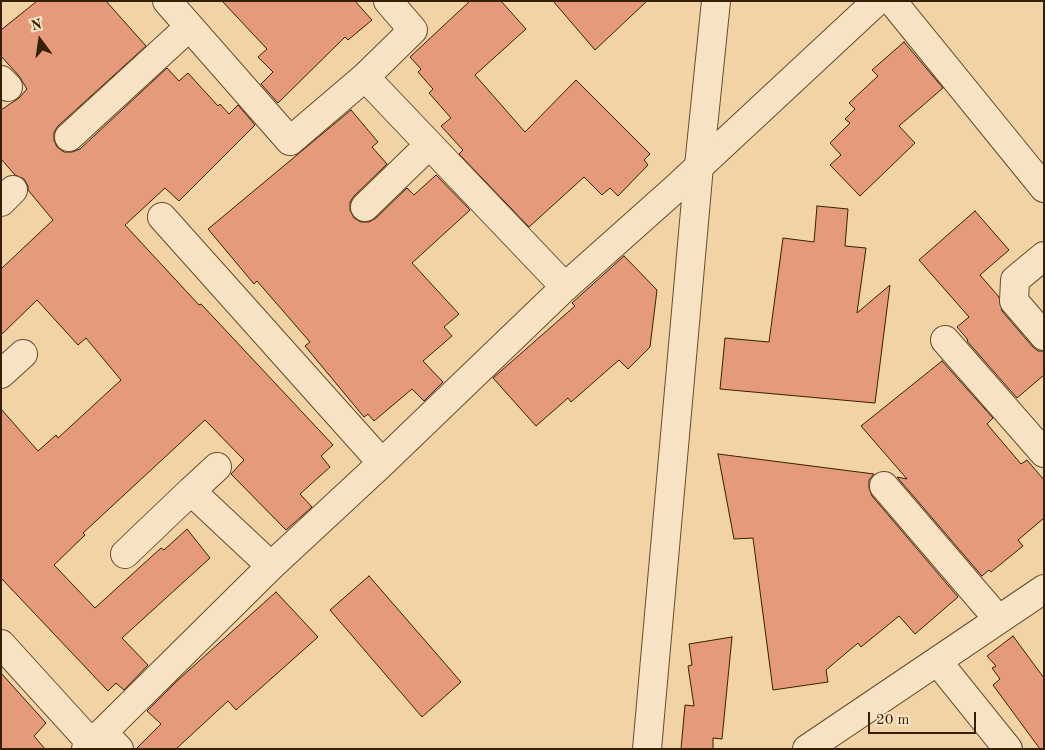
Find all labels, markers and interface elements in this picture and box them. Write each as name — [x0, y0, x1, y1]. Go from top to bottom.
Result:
north arrow — [15, 15, 65, 65]
text: N — [29, 17, 43, 34]
scale bar — [870, 702, 978, 734]
text: 20 m — [876, 713, 910, 728]

